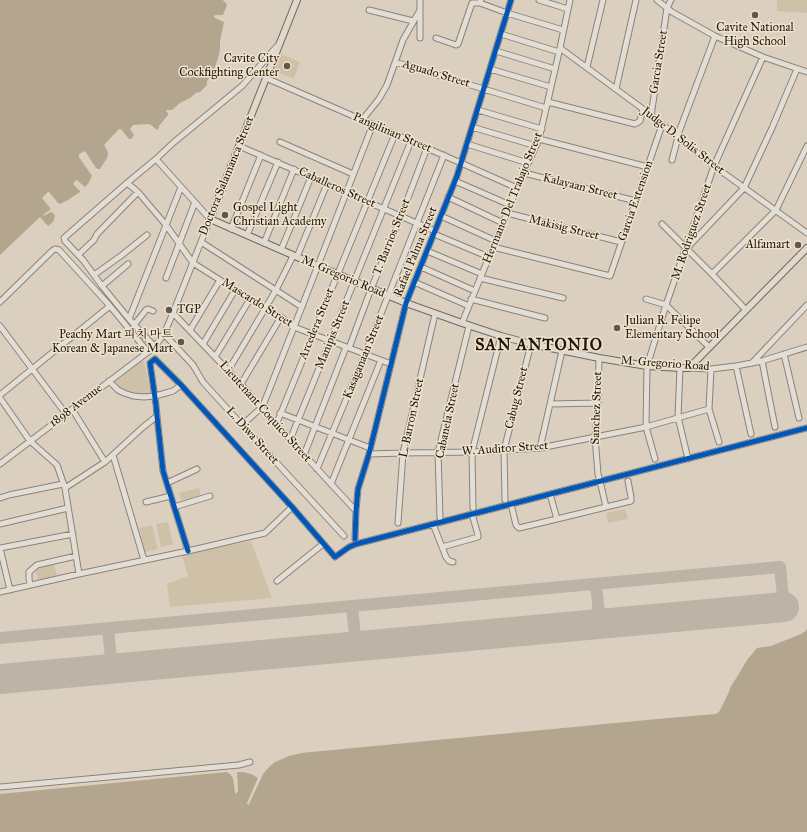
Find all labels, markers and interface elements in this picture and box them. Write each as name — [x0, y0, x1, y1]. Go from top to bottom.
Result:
marker: Cavite National High School — [750, 10, 760, 20]
place label: Cavite National High School — [716, 21, 794, 49]
street label: Garcia Street — [647, 29, 671, 95]
place label: Cavite City Cockfighting Center — [179, 52, 279, 80]
street label: Aguado Street — [401, 57, 471, 91]
marker: Cavite City Cockfighting Center — [282, 61, 292, 71]
street label: Judge D. Solis Street — [639, 104, 727, 178]
street label: Pangilinan Street — [350, 110, 434, 156]
street label: Doctora Salamanca Street — [196, 114, 258, 238]
street label: Hermano Del Trabajo Street — [480, 130, 546, 266]
street label: Garcia Extension — [615, 159, 657, 243]
street label: Caballeros Street — [296, 165, 378, 211]
street label: Kalayaan Street — [541, 171, 619, 203]
street label: M. Rodriguez Street — [669, 182, 715, 282]
street label: T. Barrios Street — [370, 197, 414, 277]
place label: Gospel Light Christian Academy — [233, 201, 326, 229]
street label: Rafael Palma Street — [391, 205, 441, 299]
marker: Gospel Light Christian Academy — [220, 210, 230, 220]
street label: Makisig Street — [527, 212, 601, 244]
place label: Alfamart — [746, 238, 790, 252]
marker: Alfamart — [793, 240, 803, 250]
street label: M. Gregorio Road — [299, 253, 387, 301]
street label: Mascardo Street — [219, 275, 295, 331]
street label: Arcedera Street — [296, 286, 338, 362]
street label: Manipis Street — [313, 298, 353, 372]
place label: TGP — [177, 303, 201, 317]
marker: TGP — [164, 305, 174, 315]
street label: Kasaganaan Street — [341, 313, 387, 401]
place label: Julian R. Felipe Elementary School — [625, 314, 719, 342]
marker: Julian R. Felipe Elementary School — [612, 323, 622, 333]
place label: Peachy Mart 피치 마트 Korean & Japanese Mart — [52, 328, 173, 356]
district label: SAN ANTONIO — [475, 336, 603, 356]
marker: Peachy Mart 피치 마트 Korean & Japanese Mart — [176, 337, 186, 347]
street label: M. Gregorio Road — [620, 354, 710, 374]
street label: Lieutenant Coquico Street — [216, 359, 314, 465]
street label: Cabug Street — [502, 365, 532, 431]
street label: Sanchez Street — [589, 371, 605, 445]
street label: L. Barron Street — [397, 377, 427, 459]
street label: 1898 Avenue — [47, 381, 105, 431]
street label: Cabanela Street — [433, 382, 463, 460]
street label: L. Diwa Street — [223, 404, 281, 468]
street label: W. Auditor Street — [461, 439, 549, 459]

